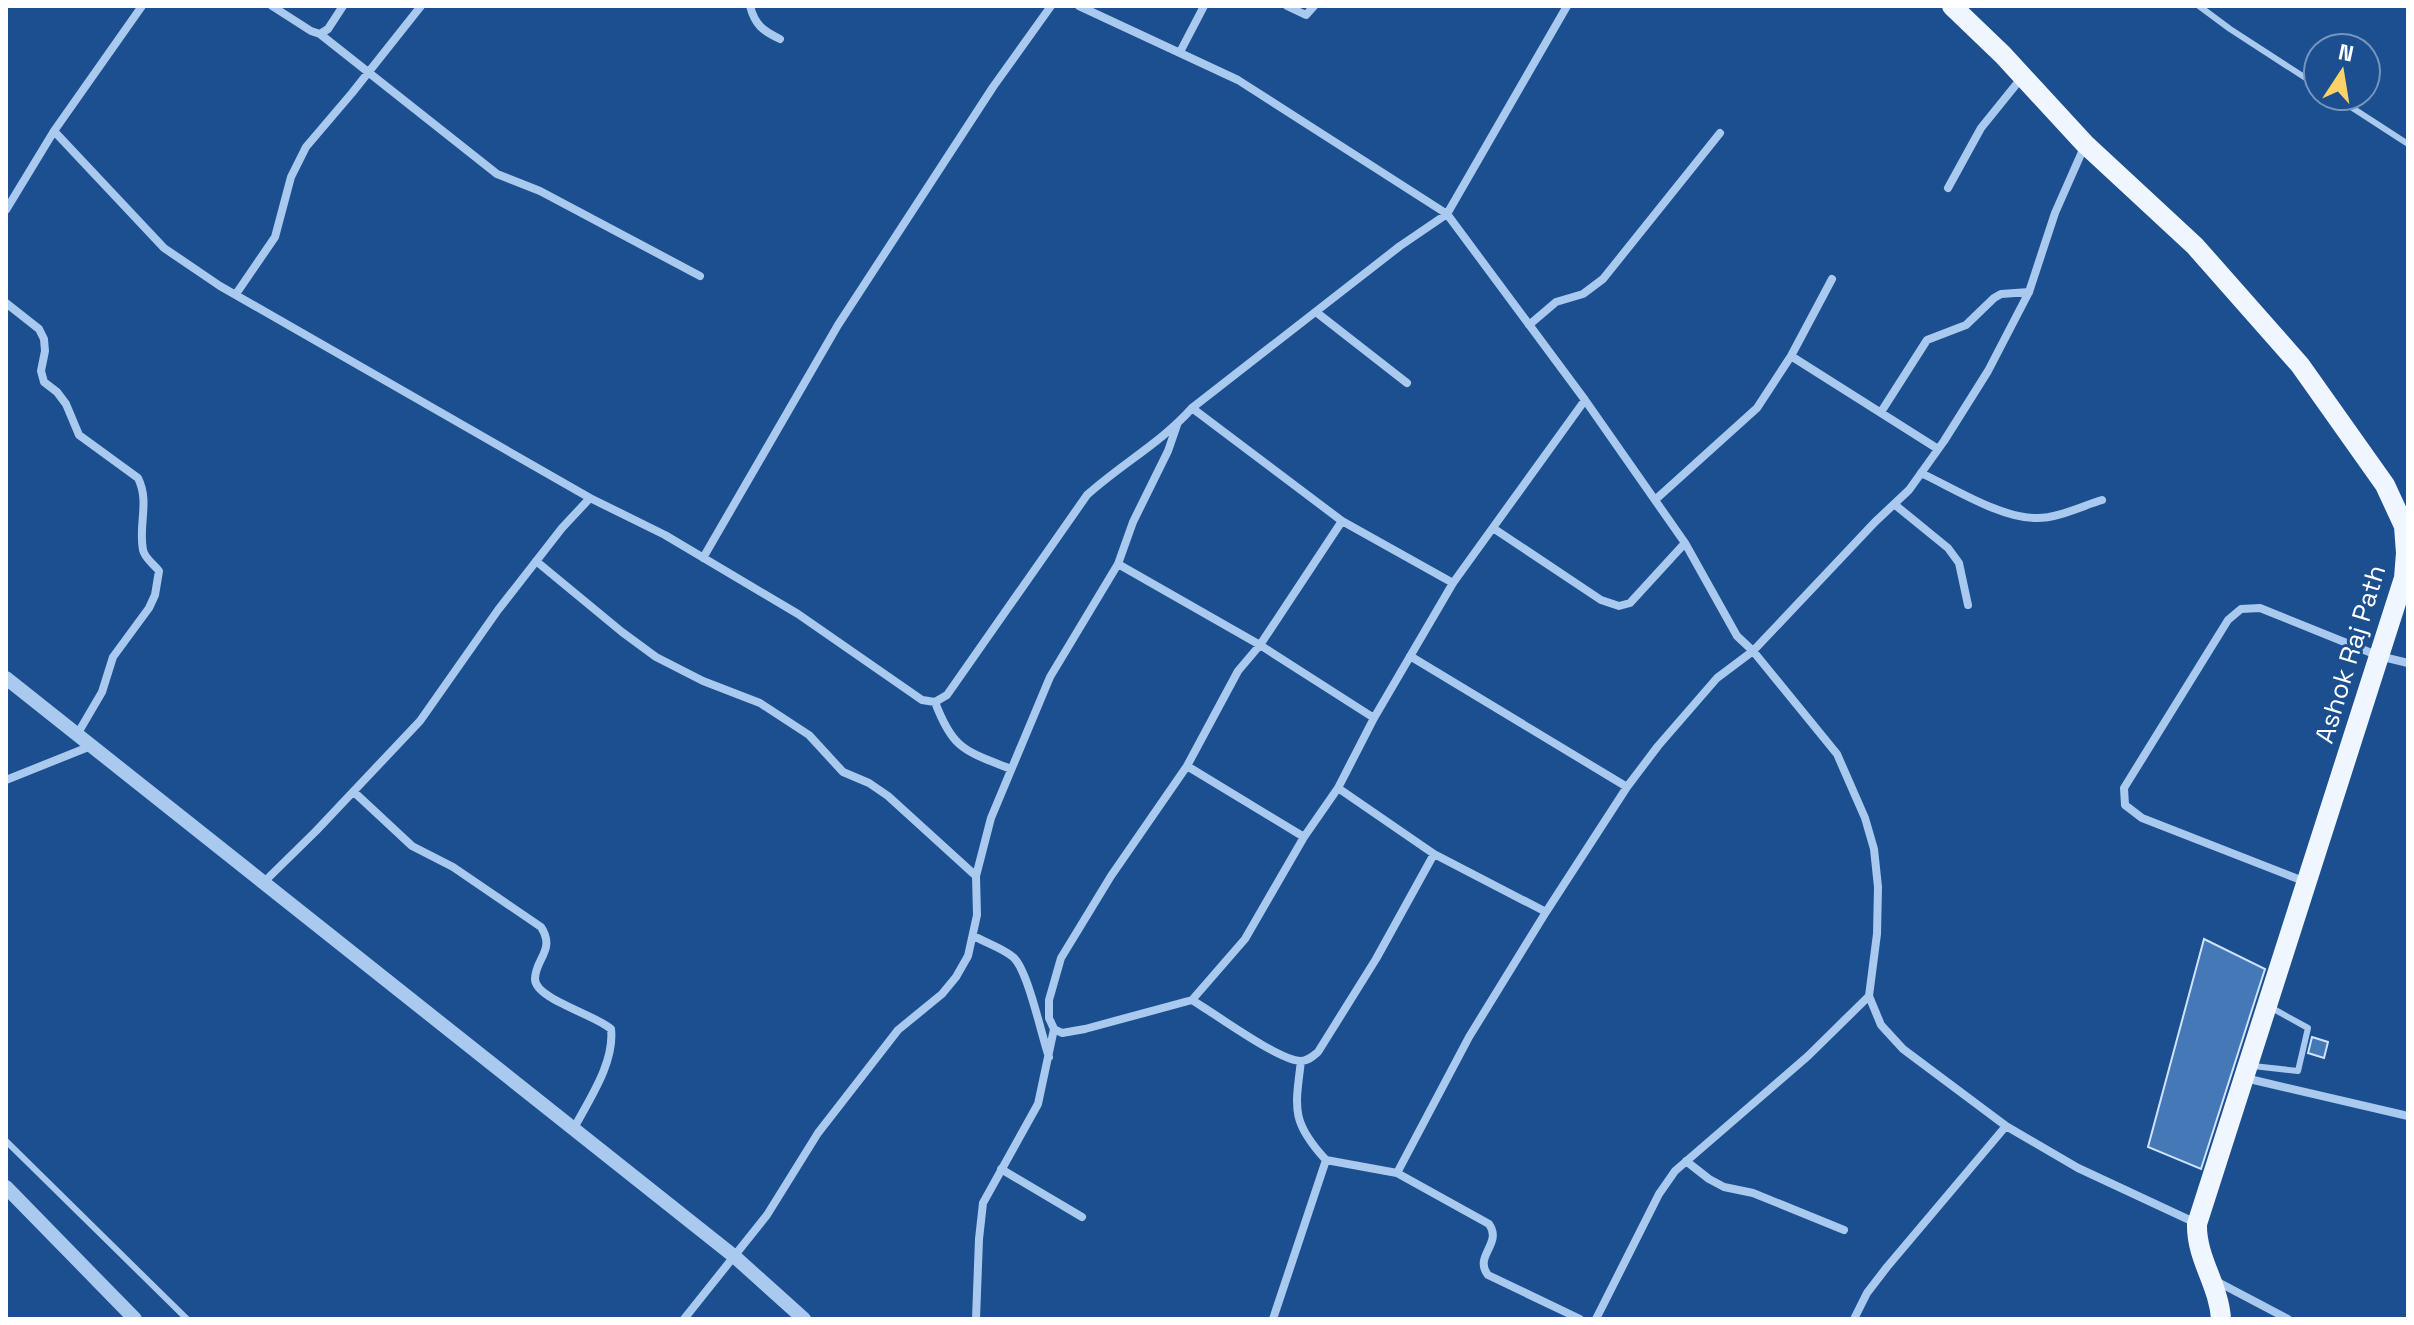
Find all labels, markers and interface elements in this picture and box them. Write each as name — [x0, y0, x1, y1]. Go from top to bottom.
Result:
north arrow — [2302, 32, 2382, 112]
text: N — [2336, 37, 2356, 68]
street label: Ashok Raj Path — [2307, 561, 2393, 747]

